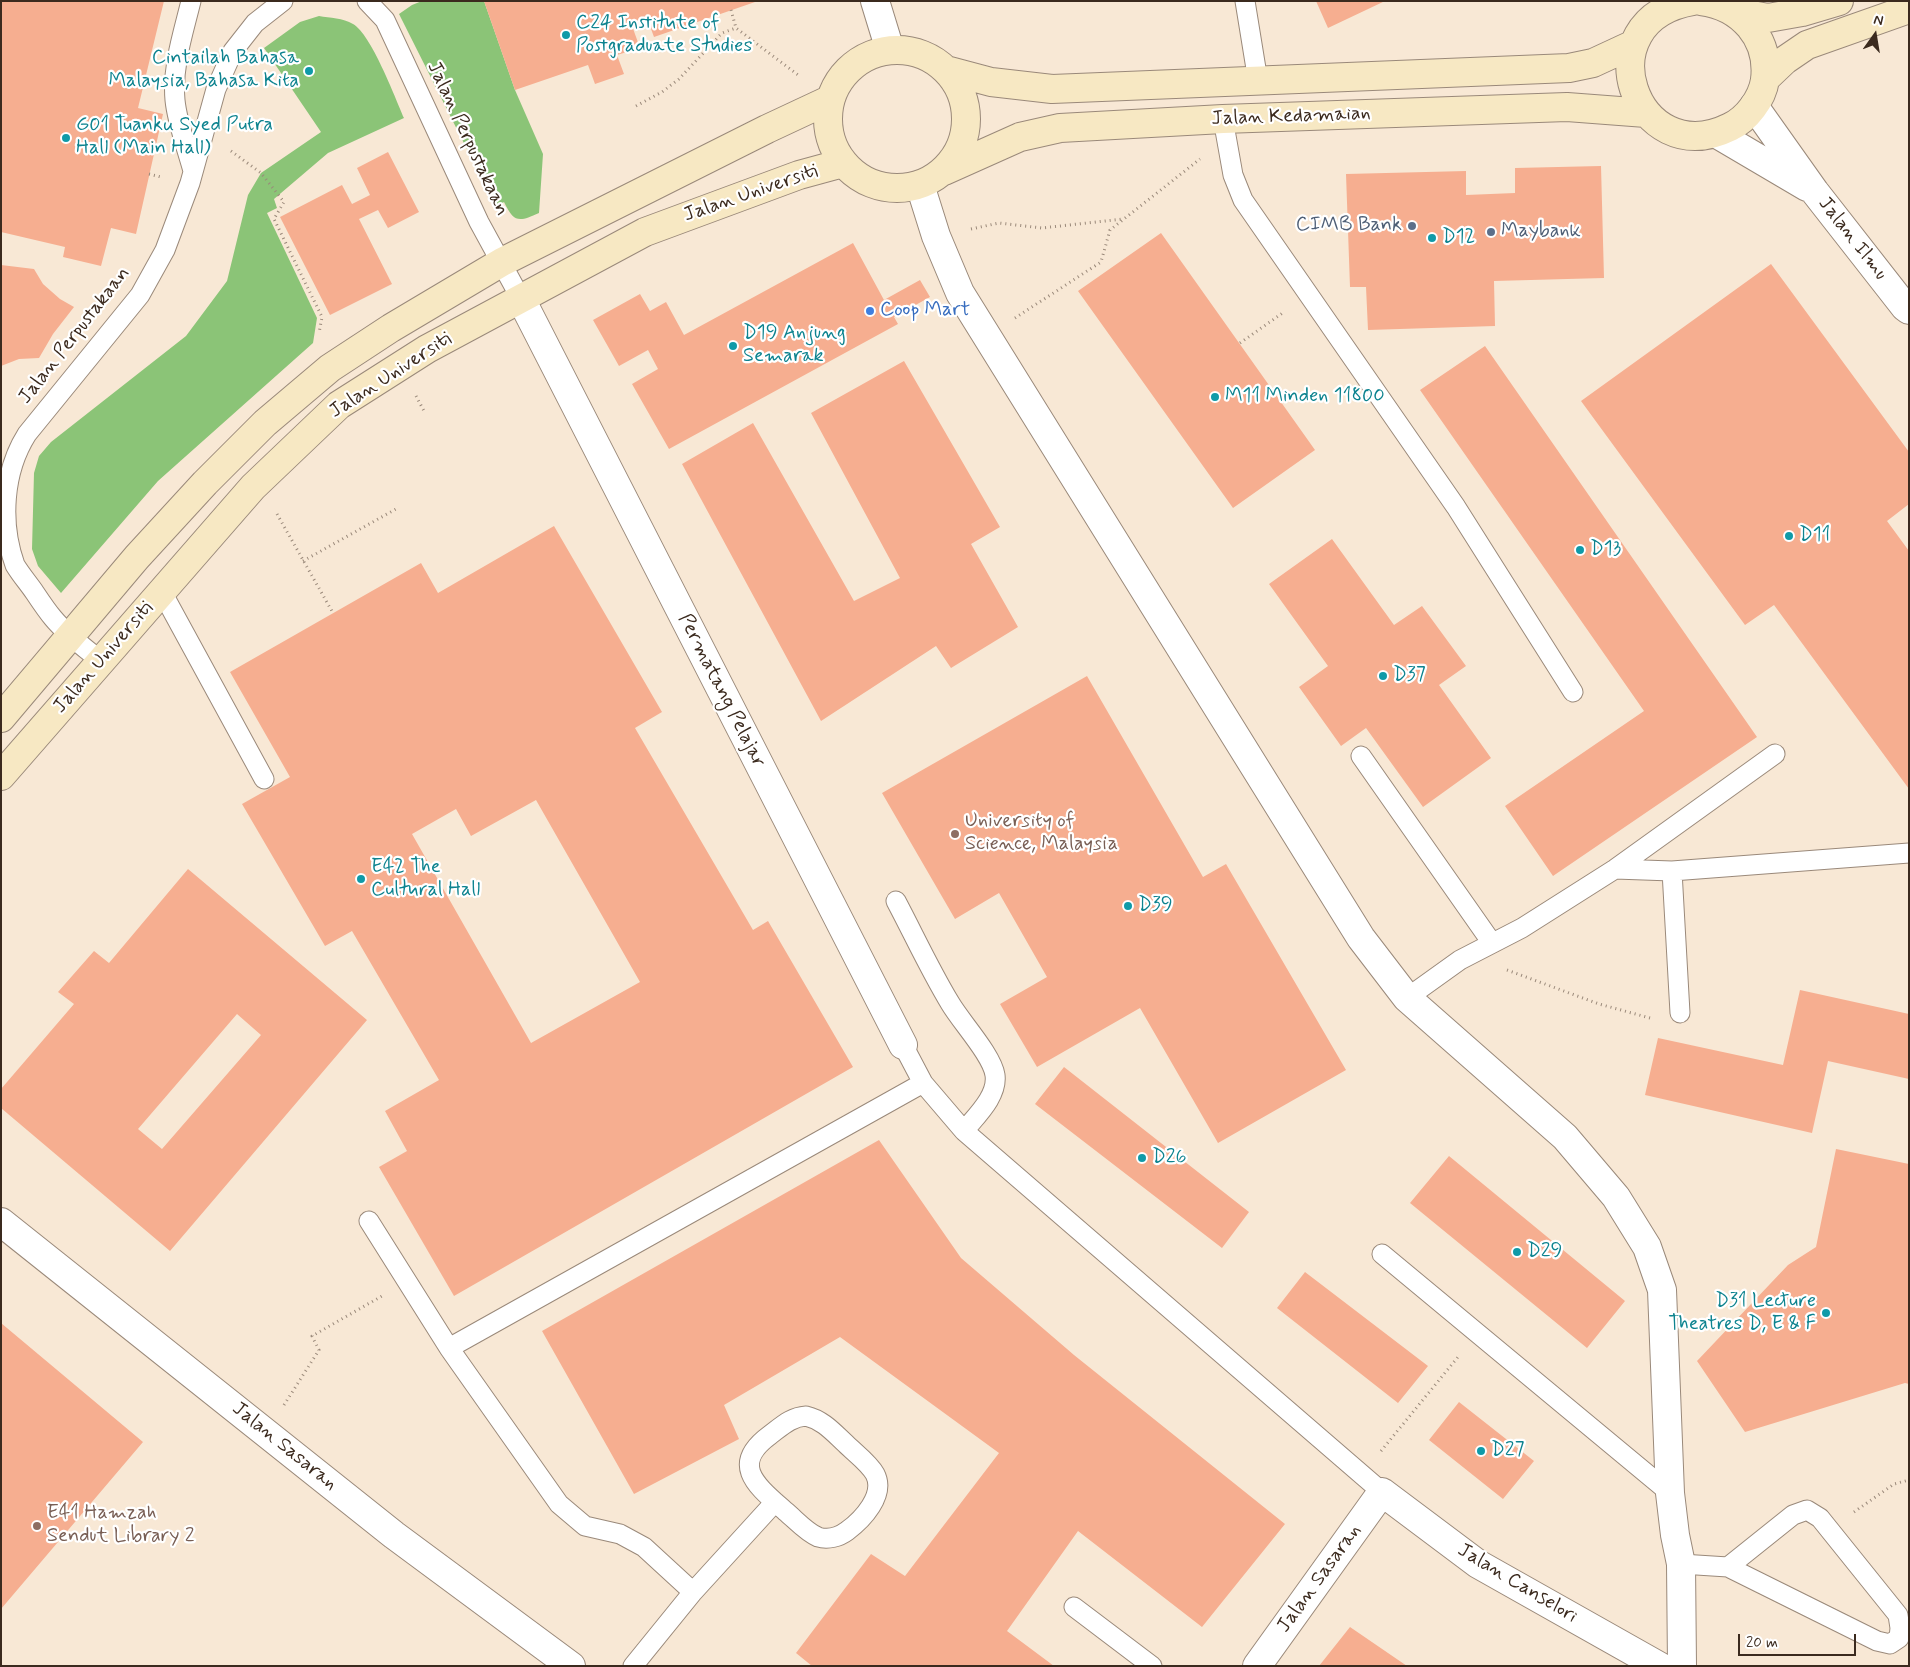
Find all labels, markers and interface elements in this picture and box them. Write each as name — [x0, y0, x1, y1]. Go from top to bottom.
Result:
north arrow — [1850, 10, 1900, 60]
text: N — [1872, 11, 1885, 30]
place label: C24 Institute of Postgraduate Studies — [576, 12, 752, 59]
marker: C24 Institute of Postgraduate Studies — [560, 29, 572, 41]
place label: Cintailah Bahasa Malaysia, Bahasa Kita — [109, 47, 299, 94]
street label: Jalan Perpustakaan — [421, 58, 513, 220]
marker: Cintailah Bahasa Malaysia, Bahasa Kita — [303, 65, 315, 77]
street label: Jalan Kedamaian — [1211, 102, 1371, 132]
place label: G01 Tuanku Syed Putra Hall (Main Hall) — [76, 114, 273, 161]
marker: G01 Tuanku Syed Putra Hall (Main Hall) — [60, 132, 72, 144]
street label: Jalan Universiti — [681, 160, 821, 228]
street label: Jalan Ilmu — [1812, 193, 1892, 285]
place label: CIMB Bank — [1296, 214, 1402, 238]
marker: CIMB Bank — [1406, 220, 1418, 232]
place label: Maybank — [1501, 220, 1581, 244]
place label: D12 — [1442, 226, 1475, 250]
marker: Maybank — [1485, 226, 1497, 238]
marker: D12 — [1426, 232, 1438, 244]
street label: Jalan Perpustakaan — [14, 263, 136, 409]
place label: Coop Mart — [880, 299, 970, 323]
marker: Coop Mart — [864, 305, 876, 317]
place label: D19 Anjung Semarak — [743, 322, 846, 369]
street label: Jalan Universiti — [326, 328, 456, 424]
marker: D19 Anjung Semarak — [727, 340, 739, 352]
place label: M11 Minden 11800 — [1225, 385, 1385, 409]
marker: M11 Minden 11800 — [1209, 391, 1221, 403]
place label: D11 — [1799, 524, 1830, 548]
marker: D11 — [1783, 530, 1795, 542]
place label: D13 — [1590, 538, 1621, 562]
marker: D13 — [1574, 544, 1586, 556]
street label: Jalan Universiti — [49, 597, 159, 719]
street label: Permatang Pelajar — [672, 610, 770, 772]
place label: D37 — [1393, 664, 1426, 688]
marker: D37 — [1377, 670, 1389, 682]
place label: University of Science, Malaysia — [965, 810, 1118, 857]
marker: University of Science, Malaysia — [949, 828, 961, 840]
place label: E42 The Cultural Hall — [371, 856, 480, 903]
marker: E42 The Cultural Hall — [355, 873, 367, 885]
place label: D39 — [1138, 894, 1173, 918]
marker: D39 — [1122, 900, 1134, 912]
place label: D26 — [1152, 1146, 1187, 1170]
marker: D26 — [1136, 1152, 1148, 1164]
place label: D29 — [1527, 1240, 1562, 1264]
marker: D29 — [1511, 1246, 1523, 1258]
place label: D31 Lecture Theatres D, E & F — [1668, 1290, 1816, 1337]
marker: D31 Lecture Theatres D, E & F — [1820, 1307, 1832, 1319]
street label: Jalan Sasaran — [227, 1397, 341, 1497]
place label: D27 — [1491, 1439, 1525, 1463]
marker: D27 — [1475, 1445, 1487, 1457]
place label: E41 Hamzah Sendut Library 2 — [47, 1502, 195, 1549]
marker: E41 Hamzah Sendut Library 2 — [31, 1520, 43, 1532]
street label: Jalan Sasaran — [1273, 1520, 1367, 1638]
street label: Jalan Canselori — [1453, 1539, 1581, 1629]
scale bar — [1740, 1624, 1858, 1656]
text: 20 m — [1746, 1633, 1778, 1653]

